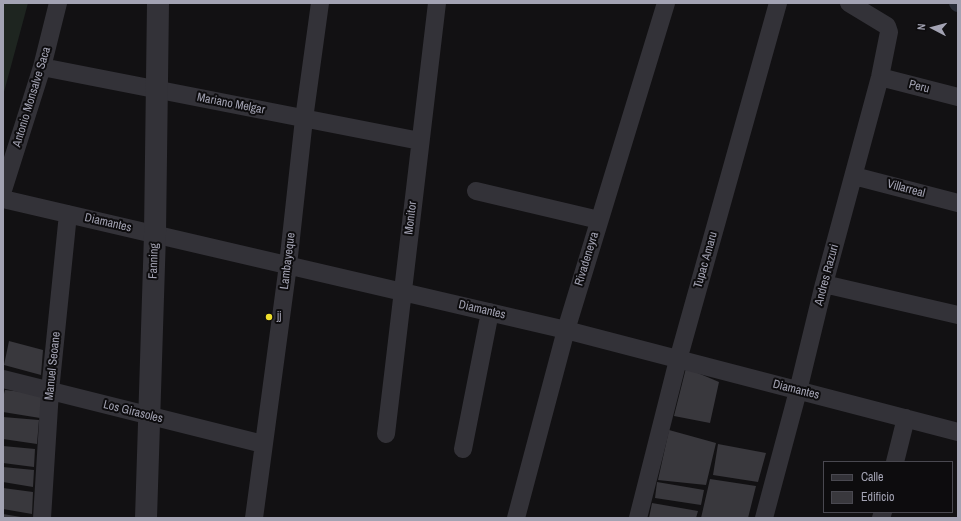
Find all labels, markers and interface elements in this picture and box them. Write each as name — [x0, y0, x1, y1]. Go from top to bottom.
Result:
north arrow — [913, 8, 953, 48]
text: N — [914, 23, 928, 31]
street label: Antonio Monsalve Saca — [10, 45, 54, 149]
street label: Peru — [907, 77, 931, 97]
street label: Mariano Melgar — [196, 90, 266, 118]
street label: Villarreal — [885, 177, 927, 201]
street label: Monitor — [402, 201, 420, 235]
street label: Diamantes — [83, 211, 133, 235]
street label: Rivadeneyra — [572, 230, 602, 288]
street label: Tupac Amaru — [691, 230, 721, 290]
street label: Lambayeque — [277, 232, 299, 290]
street label: Fanning — [146, 243, 162, 279]
street label: Andres Razuri — [812, 243, 842, 307]
street label: Diamantes — [457, 298, 507, 322]
place label: jj — [277, 310, 281, 324]
marker: jj — [264, 312, 274, 322]
street label: Manuel Seoane — [42, 331, 64, 401]
street label: Diamantes — [771, 377, 821, 403]
street label: Los Girasoles — [102, 398, 164, 426]
legend — [823, 461, 953, 513]
text: Calle — [861, 469, 883, 485]
text: Edificio — [861, 489, 894, 505]

